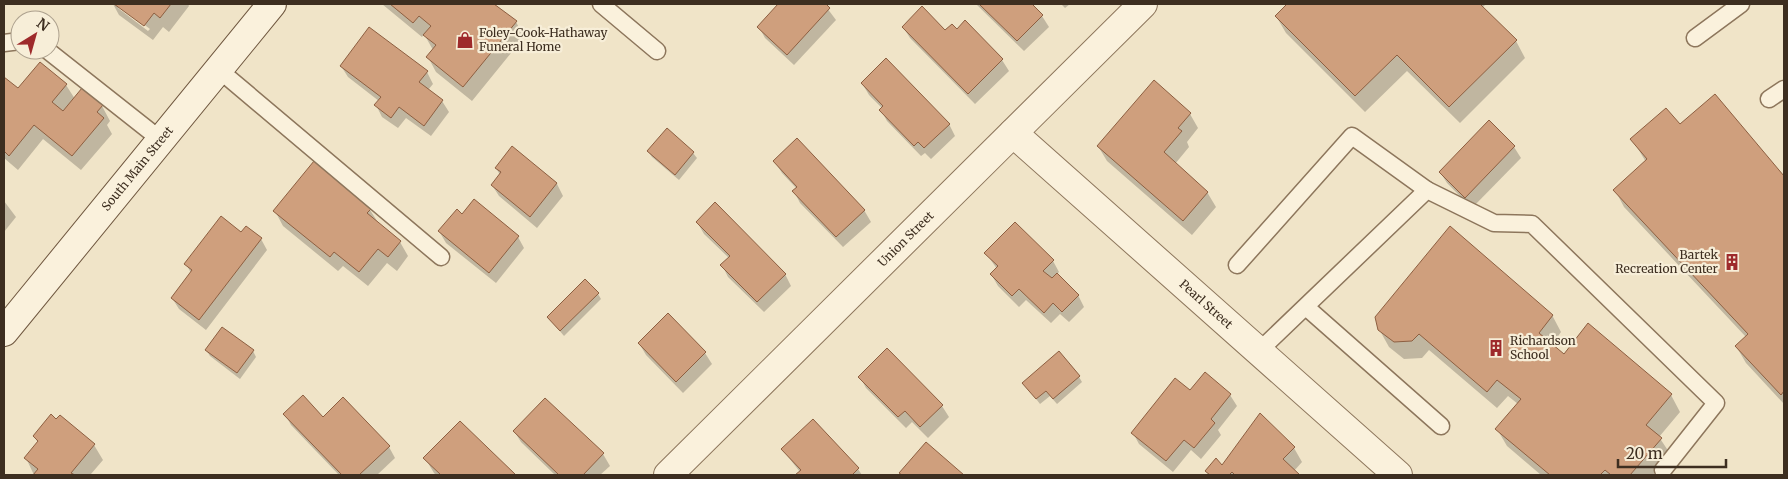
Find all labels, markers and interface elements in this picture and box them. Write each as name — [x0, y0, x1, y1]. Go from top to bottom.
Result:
north arrow — [10, 10, 60, 60]
text: N — [33, 14, 53, 35]
place label: Foley-Cook-Hathaway Funeral Home — [479, 25, 607, 54]
shop icon: Foley-Cook-Hathaway Funeral Home — [455, 30, 475, 50]
street label: South Main Street — [98, 123, 176, 214]
street label: Union Street — [874, 208, 937, 270]
place label: Bartek Recreation Center — [1615, 247, 1719, 276]
building icon: Bartek Recreation Center — [1722, 252, 1742, 272]
street label: Pearl Street — [1176, 276, 1236, 332]
place label: Richardson School — [1510, 333, 1576, 362]
building icon: Richardson School — [1486, 338, 1506, 358]
scale bar — [1618, 436, 1726, 468]
text: 20 m — [1626, 444, 1663, 463]

